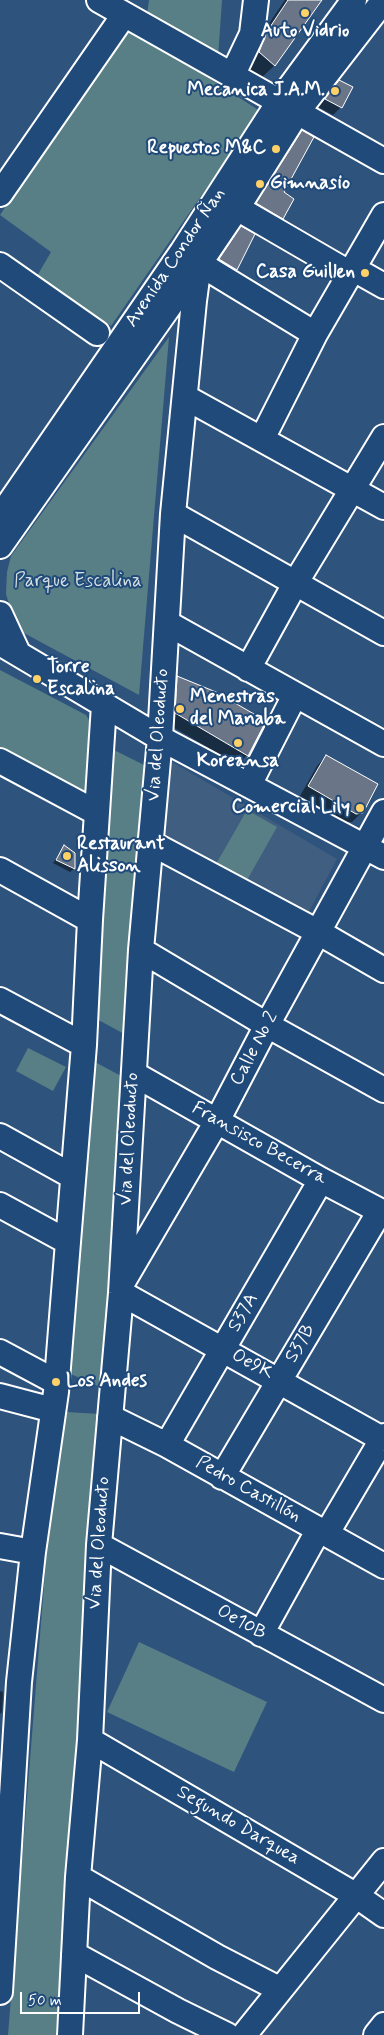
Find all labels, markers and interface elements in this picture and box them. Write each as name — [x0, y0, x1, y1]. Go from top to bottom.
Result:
marker: Auto Vidrio — [299, 7, 311, 19]
place label: Auto Vidrio — [261, 21, 349, 43]
place label: Mecanica J.A.M. — [187, 80, 325, 102]
marker: Mecanica J.A.M. — [329, 85, 341, 97]
place label: Repuestos M&C — [147, 138, 266, 160]
marker: Repuestos M&C — [270, 143, 282, 155]
place label: Gimnasio — [270, 173, 350, 195]
marker: Gimnasio — [254, 178, 266, 190]
street label: Avenida Condor Ñan — [121, 184, 231, 332]
place label: Casa Guillen — [256, 262, 355, 284]
marker: Casa Guillen — [359, 267, 371, 279]
park label: Parque Escalina — [14, 571, 142, 593]
place label: Torre Escalina — [47, 657, 115, 701]
street label: Via del Oleoducto — [143, 668, 175, 802]
marker: Torre Escalina — [31, 673, 43, 685]
place label: Menestras del Manaba — [190, 687, 285, 731]
marker: Menestras del Manaba — [174, 703, 186, 715]
marker: Koreansa — [232, 737, 244, 749]
place label: Koreansa — [197, 751, 279, 773]
place label: Comercial Lily — [231, 797, 350, 819]
marker: Comercial Lily — [354, 802, 366, 814]
place label: Restaurant Alisson — [77, 834, 165, 878]
marker: Restaurant Alisson — [61, 850, 73, 862]
street label: Calle No 2 — [226, 1008, 284, 1090]
street label: Via del Oleoducto — [115, 1072, 145, 1206]
street label: Fransisco Becerra — [188, 1097, 330, 1191]
street label: S37A — [224, 1290, 264, 1336]
street label: S37B — [281, 1321, 321, 1367]
street label: Oe9K — [227, 1345, 277, 1385]
place label: Los Andes — [66, 1371, 147, 1393]
marker: Los Andes — [50, 1376, 62, 1388]
street label: Pedro Castillón — [191, 1452, 305, 1528]
street label: Via del Oleoducto — [84, 1476, 116, 1610]
street label: Oe10B — [212, 1600, 270, 1646]
street label: Segundo Darquea — [172, 1781, 304, 1871]
scale bar — [22, 1982, 142, 2014]
text: 50 m — [28, 1991, 62, 2011]

